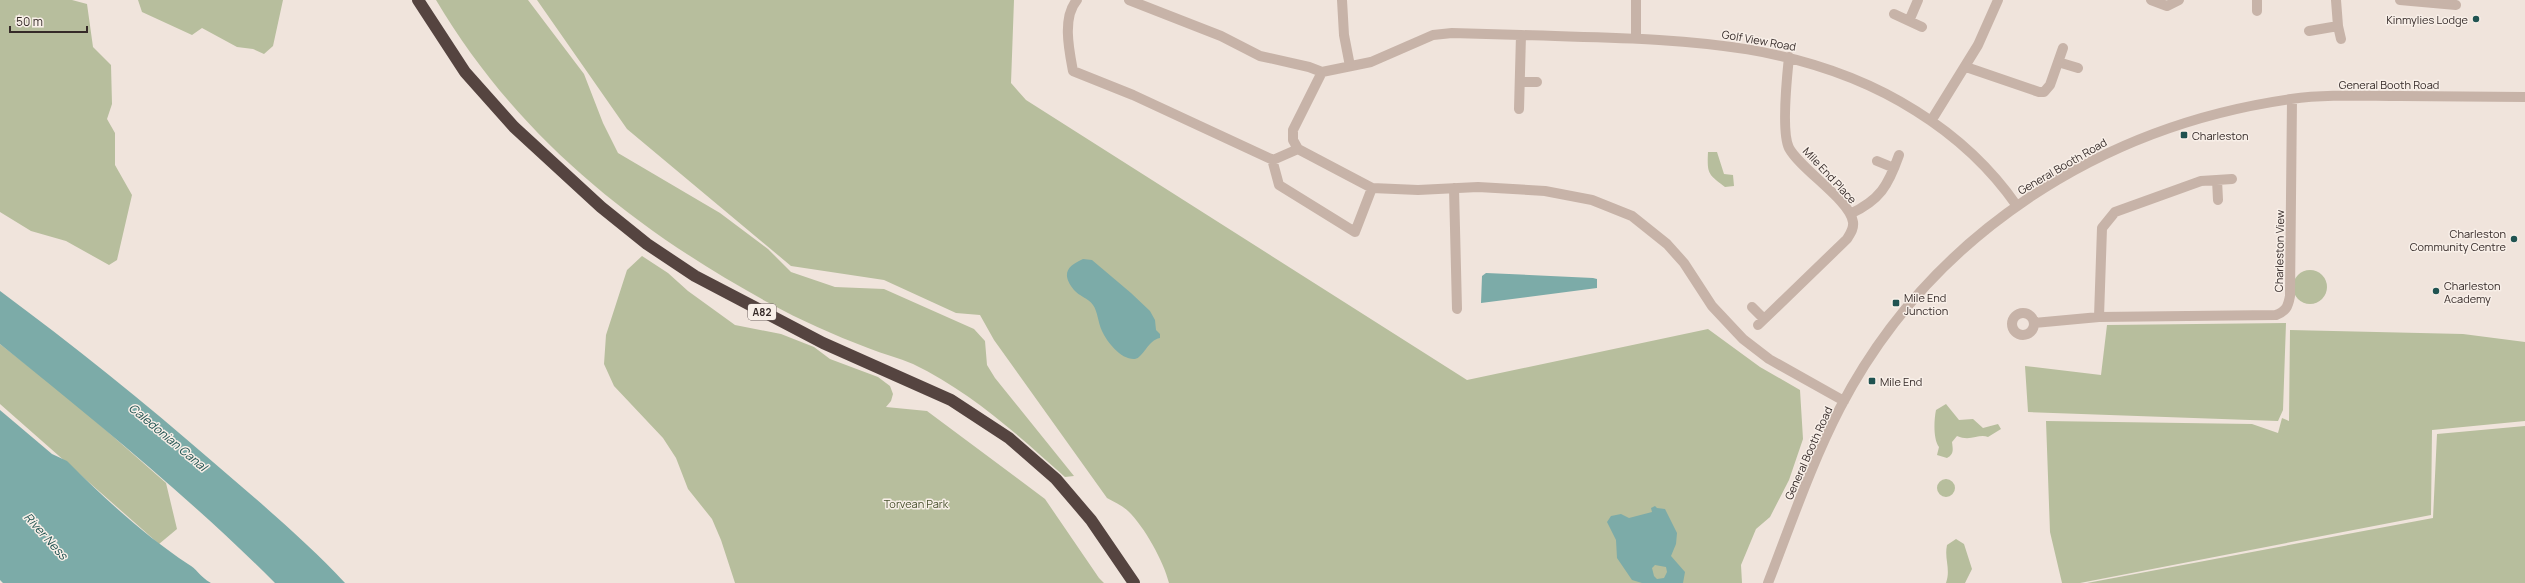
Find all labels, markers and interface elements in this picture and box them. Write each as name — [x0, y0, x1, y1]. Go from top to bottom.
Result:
scale bar — [10, 8, 87, 34]
place label: Kinmylies Lodge — [2386, 12, 2469, 27]
text: 50 m — [16, 13, 43, 30]
marker: Kinmylies Lodge — [2471, 14, 2481, 24]
street label: Golf View Road — [1721, 26, 1797, 54]
street label: General Booth Road — [2339, 77, 2439, 92]
place label: Charleston — [2192, 128, 2248, 143]
marker: Charleston — [2179, 130, 2189, 140]
street label: General Booth Road — [2015, 134, 2109, 198]
street label: Mile End Place — [1800, 143, 1860, 207]
street label: Charleston View — [2271, 209, 2287, 292]
place label: Charleston Community Centre — [2410, 226, 2507, 254]
marker: Charleston Community Centre — [2509, 234, 2519, 244]
place label: Charleston Academy — [2444, 278, 2500, 306]
marker: Charleston Academy — [2431, 286, 2441, 296]
place label: Mile End Junction — [1904, 290, 1948, 318]
marker: Mile End Junction — [1891, 298, 1901, 308]
road number: A82 — [748, 304, 776, 320]
place label: Mile End — [1880, 374, 1922, 389]
marker: Mile End — [1867, 376, 1877, 386]
water label: Caledonian Canal — [125, 399, 212, 476]
street label: General Booth Road — [1781, 404, 1835, 502]
park label: Torvean Park — [884, 496, 949, 511]
water label: River Ness — [20, 509, 73, 564]

